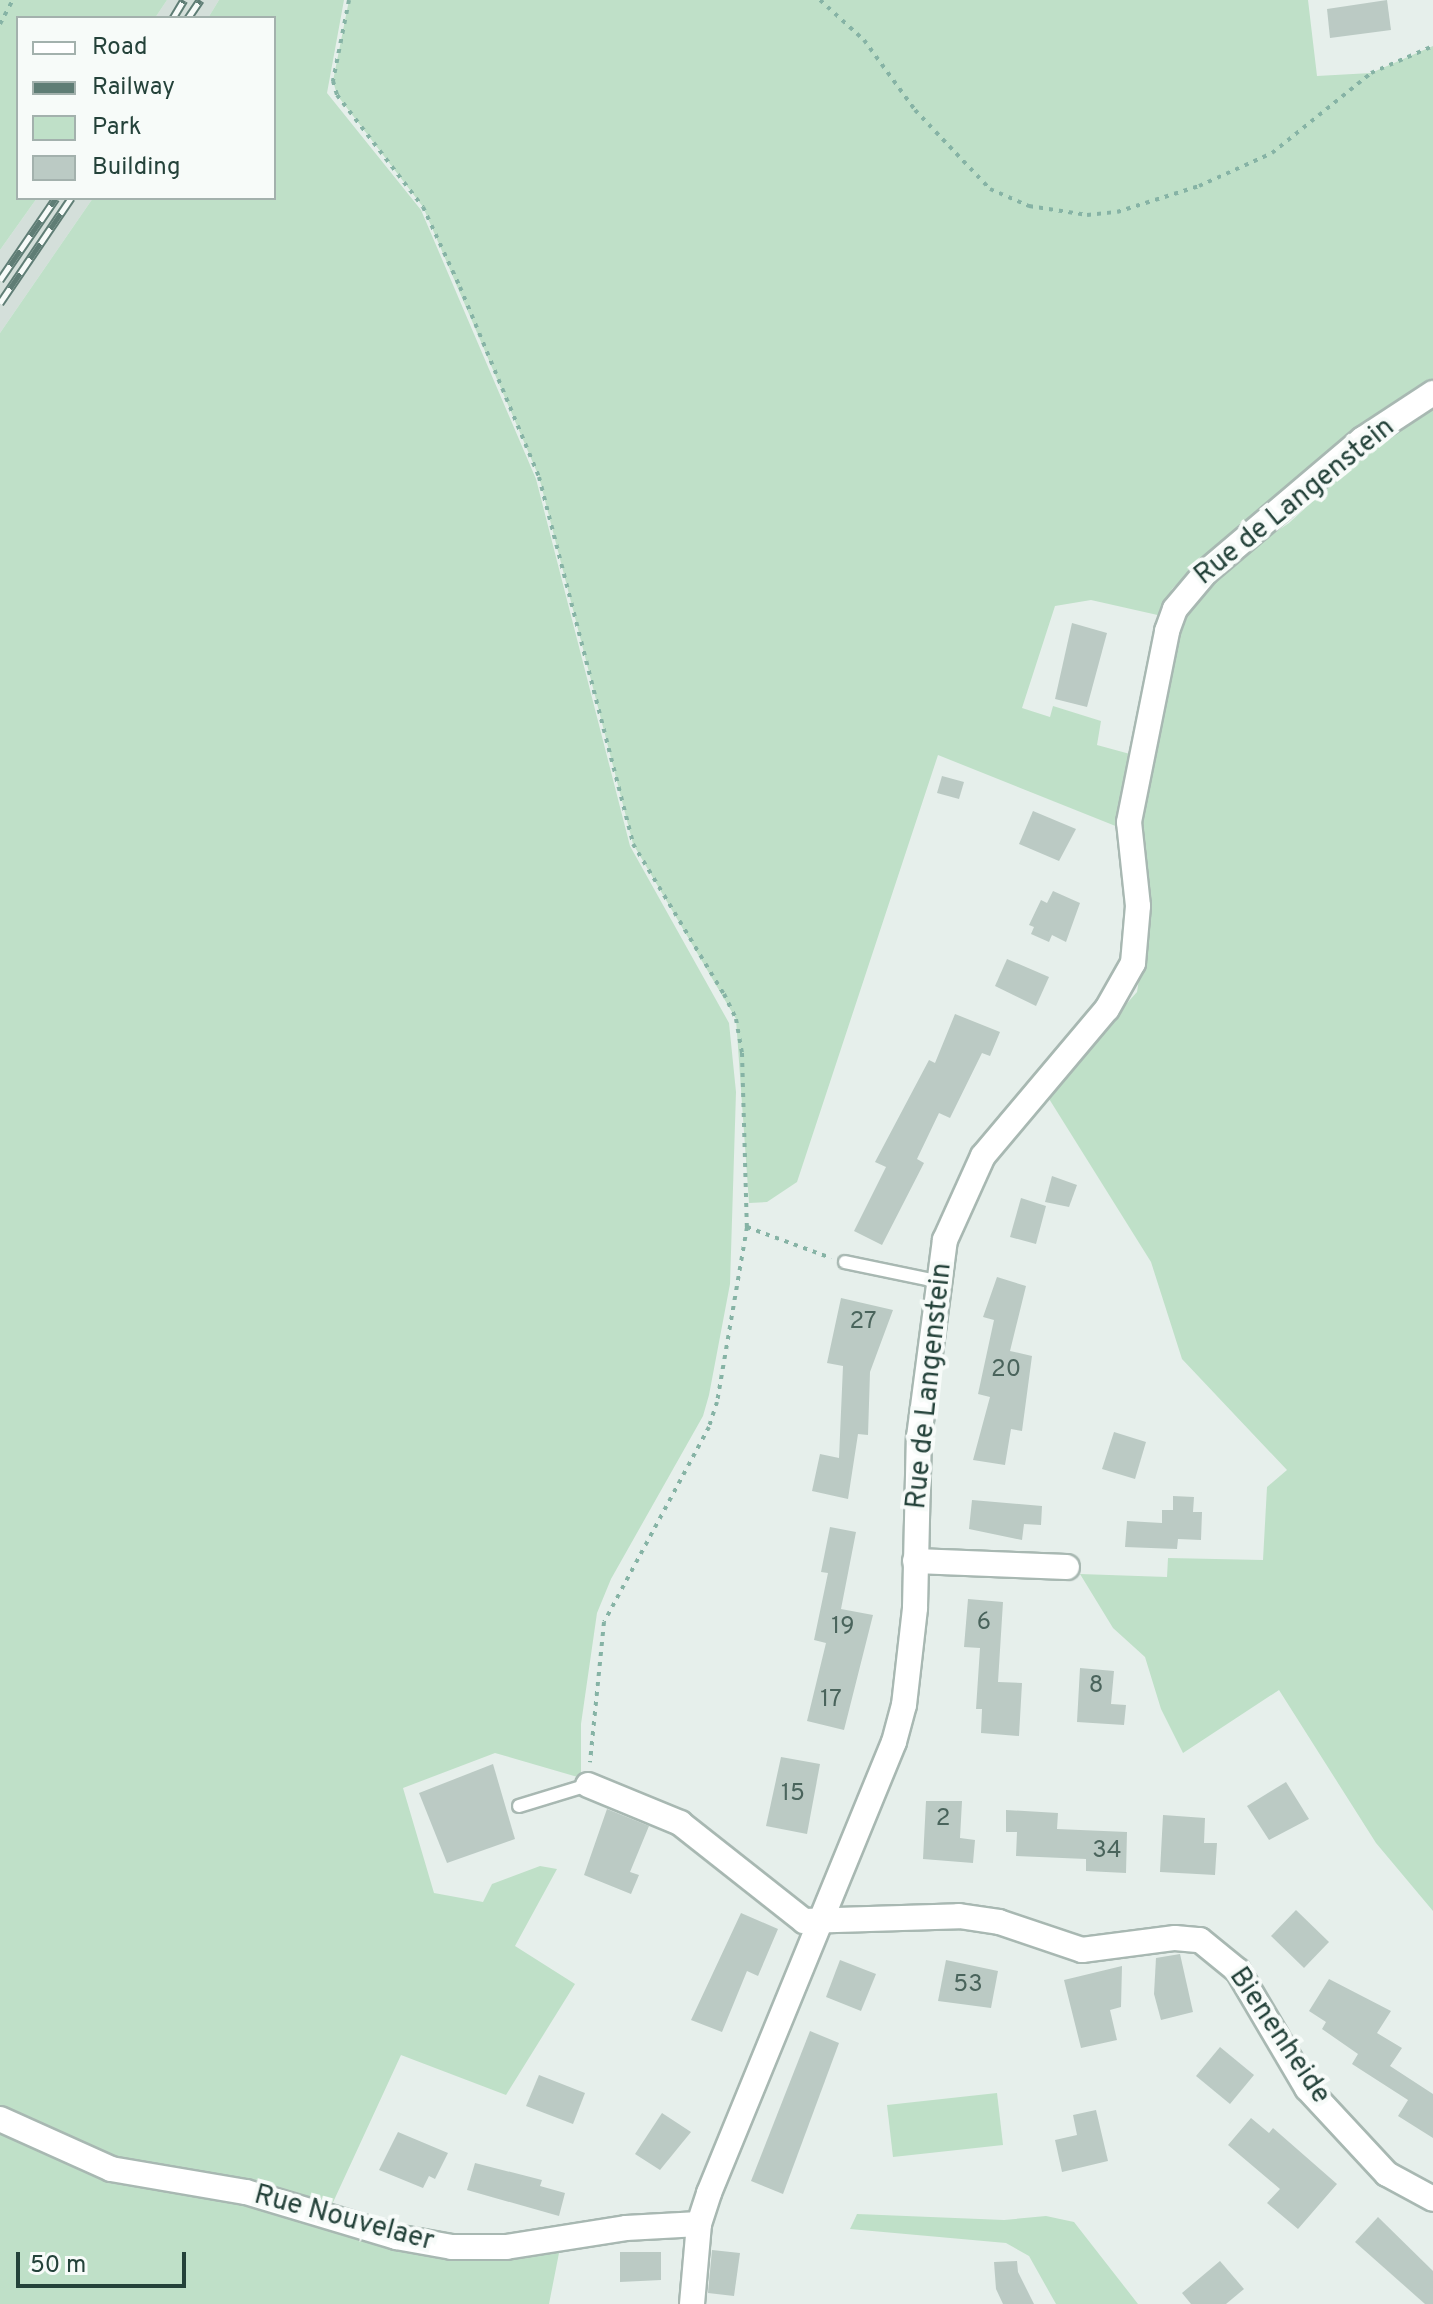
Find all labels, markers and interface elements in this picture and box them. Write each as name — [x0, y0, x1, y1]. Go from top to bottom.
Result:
legend — [16, 16, 276, 200]
text: Road — [92, 33, 148, 63]
text: Railway — [92, 73, 175, 103]
text: Park — [92, 113, 142, 143]
text: Building — [92, 153, 181, 183]
street label: Rue de Langenstein — [1188, 411, 1402, 593]
street label: Rue de Langenstein — [900, 1261, 960, 1511]
house number: 27 — [850, 1309, 876, 1337]
house number: 20 — [991, 1357, 1021, 1385]
house number: 6 — [977, 1610, 991, 1638]
house number: 19 — [831, 1614, 855, 1642]
house number: 8 — [1089, 1673, 1103, 1701]
house number: 17 — [820, 1687, 842, 1715]
house number: 15 — [781, 1781, 805, 1809]
house number: 2 — [936, 1806, 950, 1834]
house number: 34 — [1092, 1838, 1122, 1866]
street label: Bienenheide — [1221, 1961, 1337, 2111]
house number: 53 — [953, 1972, 983, 2000]
street label: Rue Nouvelaer — [250, 2179, 438, 2259]
scale bar — [20, 2236, 190, 2286]
text: 50 m — [30, 2251, 86, 2281]

